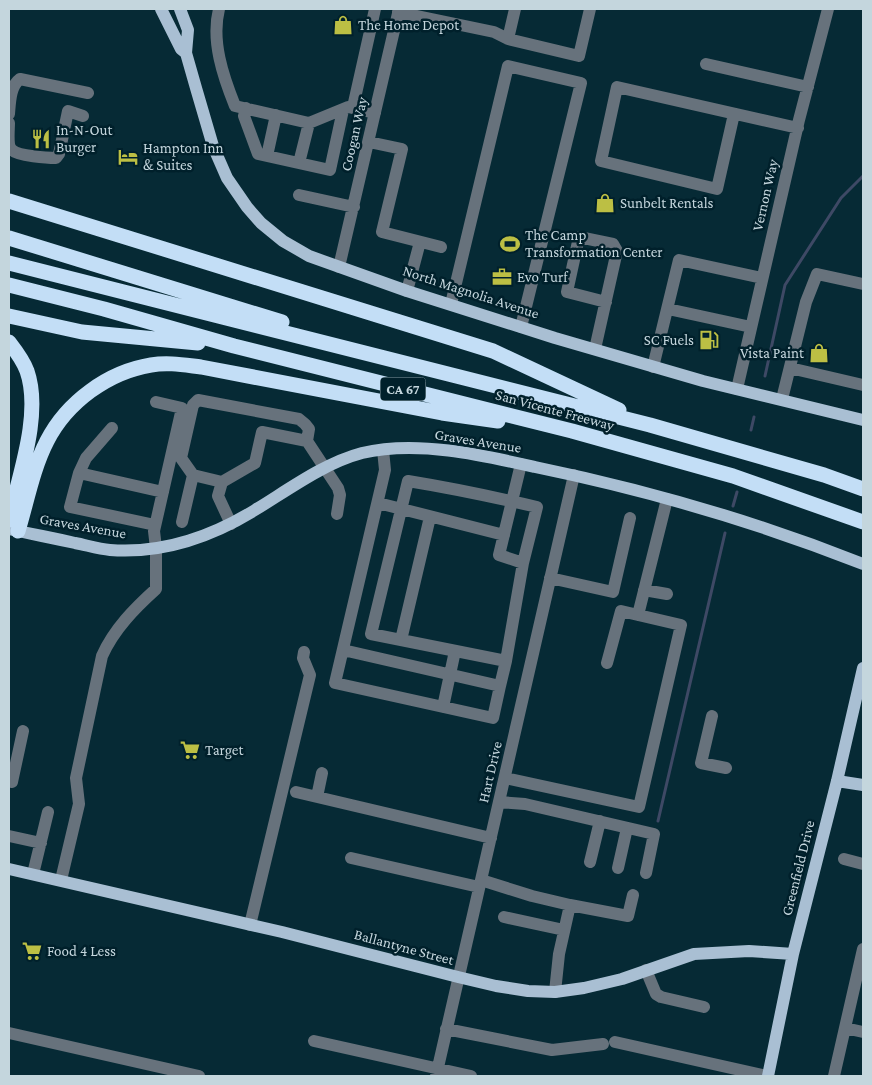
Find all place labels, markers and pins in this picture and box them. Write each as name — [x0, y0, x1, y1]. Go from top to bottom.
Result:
shop icon: The Home Depot — [332, 14, 354, 36]
place label: The Home Depot — [358, 17, 460, 34]
place label: In-N-Out Burger — [56, 122, 113, 156]
restaurant icon: In-N-Out Burger — [30, 128, 52, 150]
place label: Hampton Inn & Suites — [143, 140, 224, 173]
hotel icon: Hampton Inn & Suites — [117, 146, 139, 168]
shop icon: Sunbelt Rentals — [594, 192, 616, 214]
place label: Sunbelt Rentals — [620, 195, 714, 211]
place label: The Camp Transformation Center — [525, 227, 663, 260]
sports icon: The Camp Transformation Center — [499, 233, 521, 255]
office icon: Evo Turf — [491, 266, 513, 288]
place label: Evo Turf — [517, 269, 569, 285]
fuel station icon: SC Fuels — [698, 329, 720, 351]
place label: SC Fuels — [644, 332, 694, 348]
shop icon: Vista Paint — [808, 342, 830, 364]
place label: Vista Paint — [740, 345, 805, 361]
supermarket icon: Target — [179, 739, 201, 761]
place label: Target — [205, 742, 244, 759]
supermarket icon: Food 4 Less — [21, 940, 43, 962]
place label: Food 4 Less — [47, 943, 116, 959]

